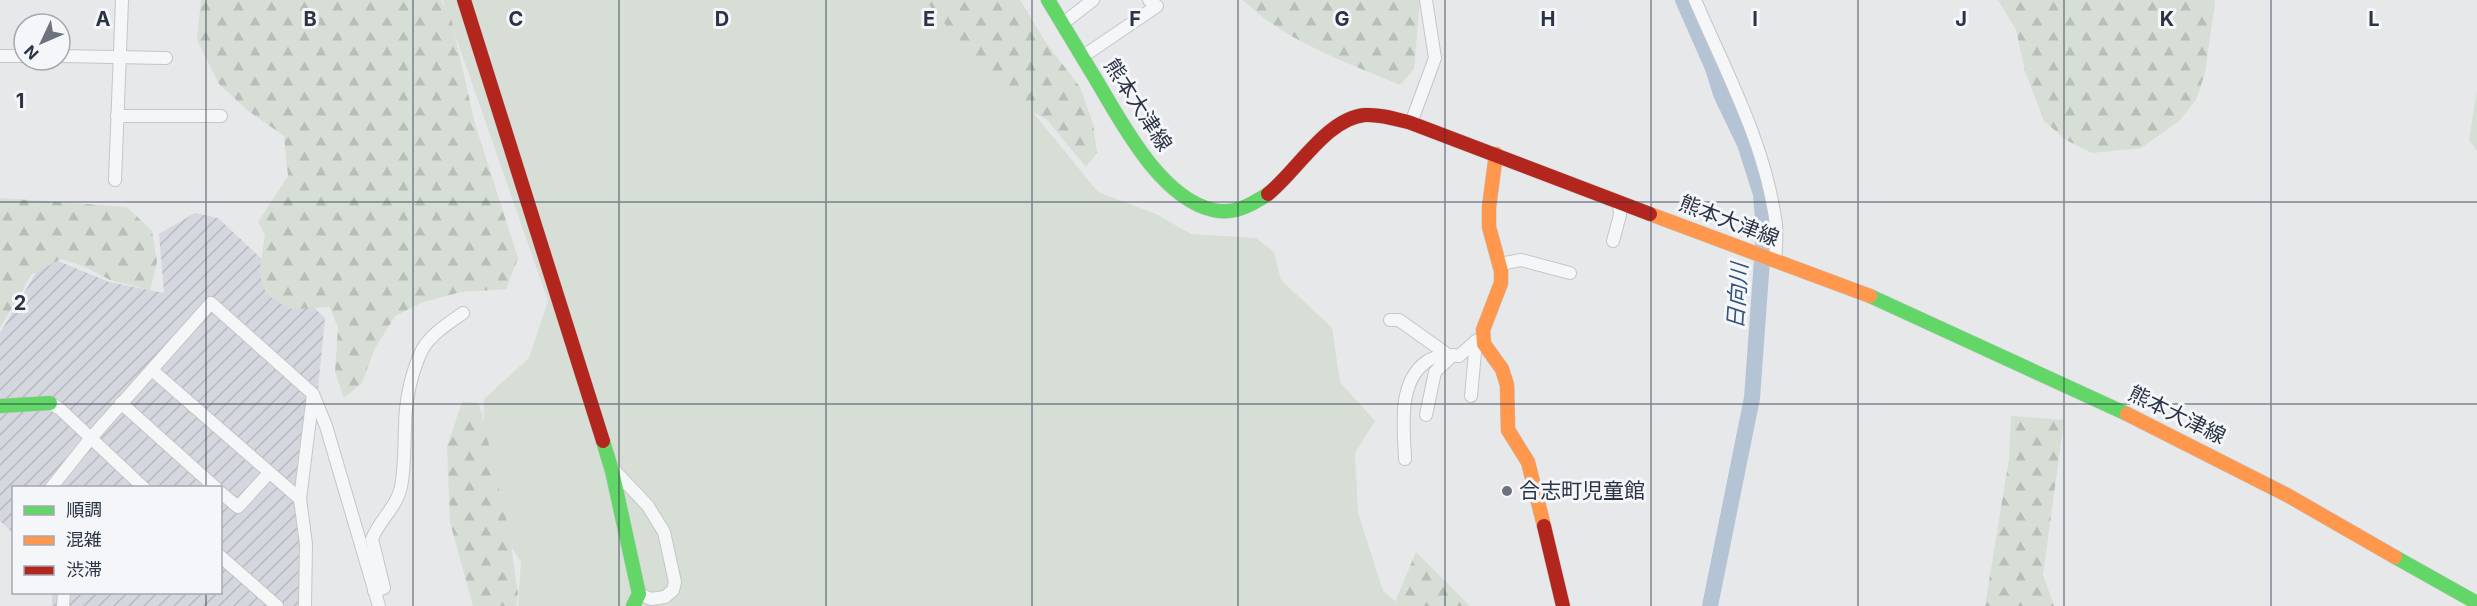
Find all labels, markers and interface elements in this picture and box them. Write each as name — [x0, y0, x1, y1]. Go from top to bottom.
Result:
text: A — [96, 7, 111, 31]
text: B — [303, 7, 317, 31]
text: C — [509, 7, 523, 31]
text: D — [715, 7, 729, 31]
text: E — [923, 7, 935, 31]
text: F — [1129, 7, 1141, 31]
text: G — [1334, 7, 1350, 31]
text: H — [1541, 7, 1555, 31]
text: I — [1752, 7, 1758, 31]
text: J — [1955, 7, 1967, 31]
text: K — [2160, 7, 2174, 31]
text: L — [2368, 7, 2380, 31]
north arrow — [12, 12, 72, 72]
text: N — [20, 41, 43, 64]
street label: 熊本大津線 — [1099, 54, 1177, 156]
text: 1 — [16, 89, 24, 113]
street label: 熊本大津線 — [1676, 190, 1783, 251]
water label: 日向川 — [1722, 260, 1752, 330]
text: 2 — [14, 291, 26, 315]
street label: 熊本大津線 — [2125, 380, 2230, 449]
place label: 合志町児童館 — [1519, 478, 1645, 503]
marker: 合志町児童館 — [1500, 484, 1514, 498]
legend — [12, 486, 222, 594]
text: 順調 — [66, 499, 102, 520]
text: 混雑 — [66, 529, 102, 550]
text: 渋滞 — [66, 559, 102, 580]

